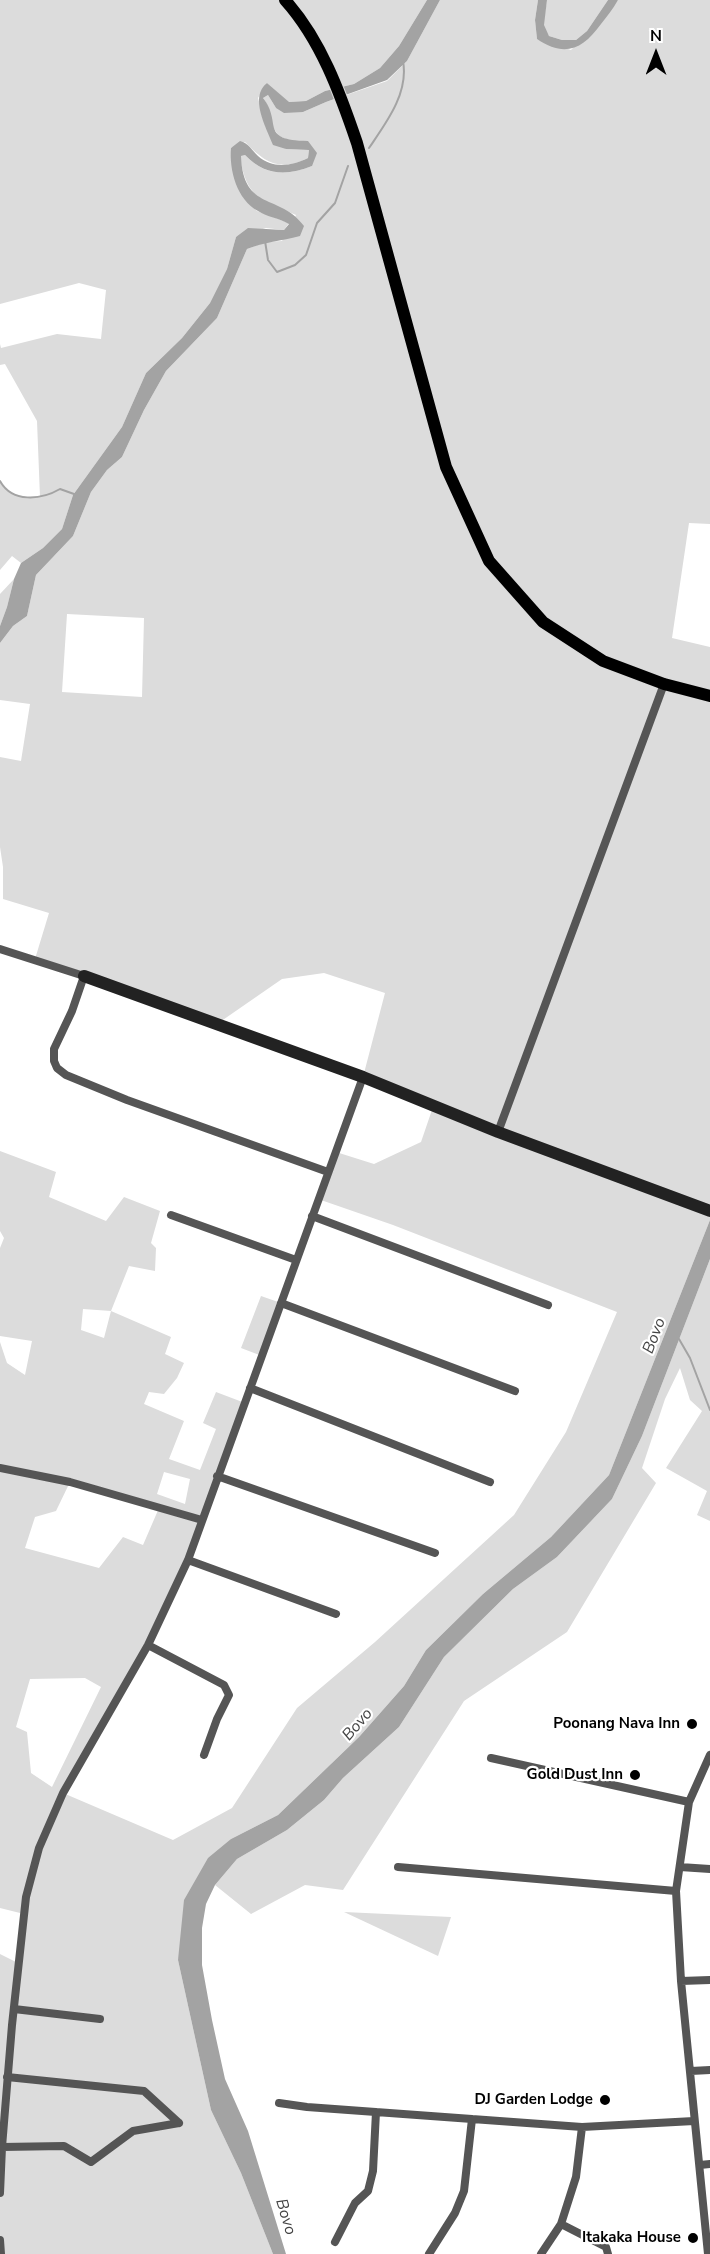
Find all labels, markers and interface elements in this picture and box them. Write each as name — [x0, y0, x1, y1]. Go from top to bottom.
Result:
north arrow — [626, 24, 686, 84]
text: N — [650, 25, 662, 47]
water label: Bovo — [639, 1315, 671, 1357]
water label: Bovo — [339, 1705, 377, 1745]
place label: Poonang Nava Inn — [553, 1715, 680, 1733]
marker: Poonang Nava Inn — [685, 1717, 699, 1731]
place label: Gold Dust Inn — [527, 1766, 623, 1784]
marker: Gold Dust Inn — [628, 1768, 642, 1782]
place label: DJ Garden Lodge — [475, 2091, 593, 2109]
marker: DJ Garden Lodge — [598, 2093, 612, 2107]
water label: Bovo — [270, 2197, 300, 2237]
place label: Itakaka House — [582, 2229, 681, 2247]
marker: Itakaka House — [686, 2231, 700, 2245]

